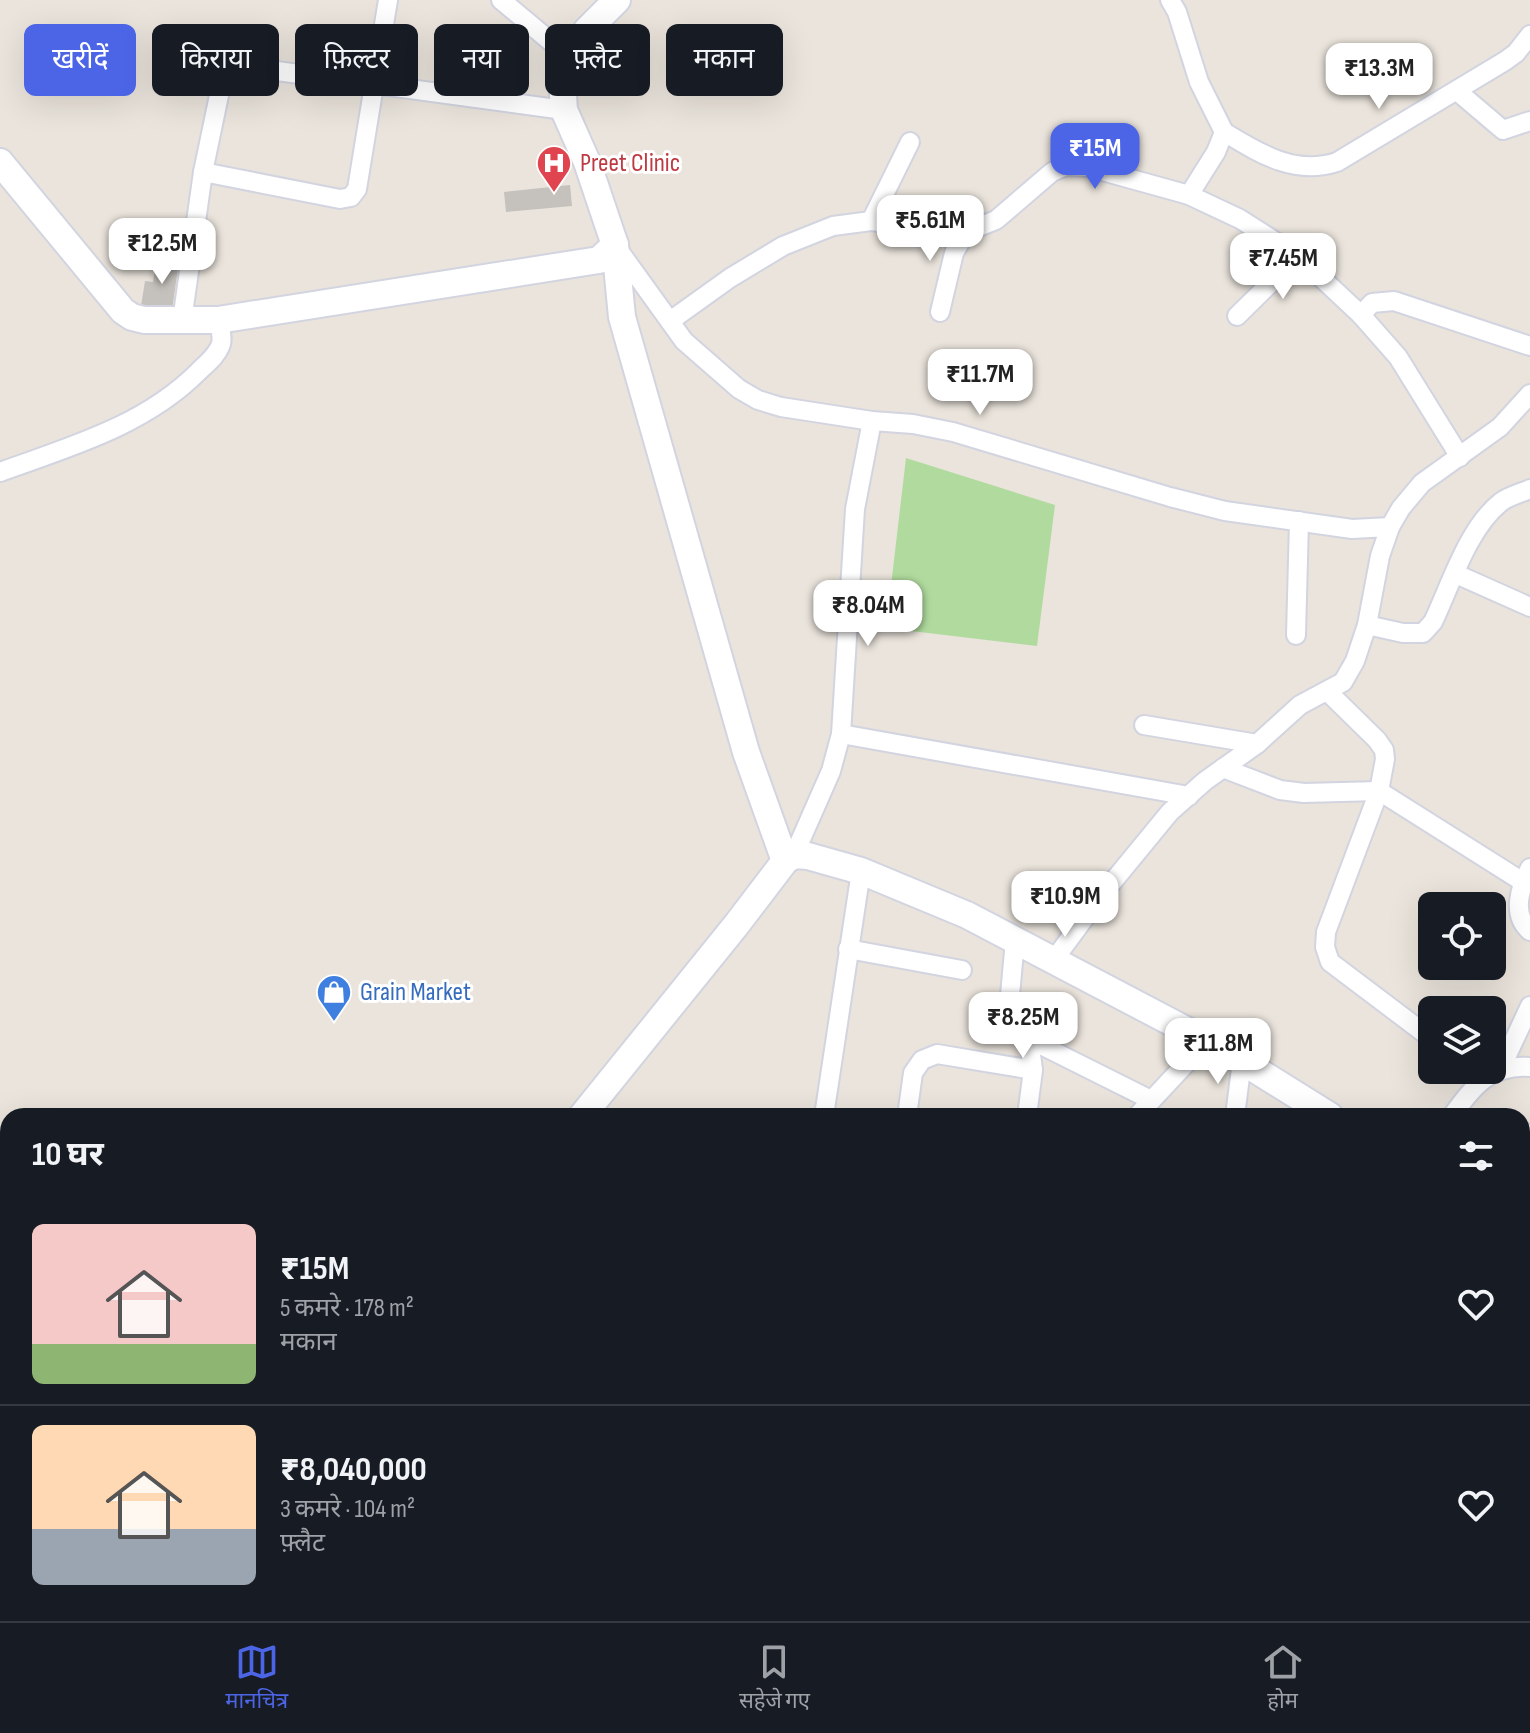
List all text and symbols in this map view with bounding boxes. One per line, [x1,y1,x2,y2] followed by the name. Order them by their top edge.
[24,24,136,96] chip: खरीदें
[152,24,279,96] chip: किराया
[295,24,418,96] chip: फ़िल्टर
[434,24,529,96] chip: नया
[545,24,650,96] chip: फ़्लैट
[666,24,783,96] chip: मकान
[1314,43,1444,111] pin: ₹13.3M
[1344,53,1414,84] text: ₹13.3M
[1048,123,1142,191] pin: ₹15M
[1069,133,1121,164] text: ₹15M
[535,144,573,194] hospital icon: Preet Clinic
[580,148,680,179] place label: Preet Clinic
[865,195,995,263] pin: ₹5.61M
[895,205,965,236] text: ₹5.61M
[97,218,227,286] pin: ₹12.5M
[127,228,197,259] text: ₹12.5M
[1218,233,1348,301] pin: ₹7.45M
[1248,243,1318,274] text: ₹7.45M
[915,349,1045,417] pin: ₹11.7M
[946,359,1014,390] text: ₹11.7M
[803,580,933,648] pin: ₹8.04M
[831,590,905,621] text: ₹8.04M
[1000,871,1130,939] pin: ₹10.9M
[1029,881,1101,912] text: ₹10.9M
[1418,892,1506,1084] map controls
[1418,892,1506,980] button: locate
[315,973,353,1023] shop icon: Grain Market
[360,977,471,1008] place label: Grain Market
[958,992,1088,1060] pin: ₹8.25M
[1418,996,1506,1084] button: layers
[987,1002,1059,1033] text: ₹8.25M
[1153,1018,1283,1086] pin: ₹11.8M
[1183,1028,1253,1059] text: ₹11.8M
[32,1134,104,1175] text: 10 घर
[1454,1134,1498,1178] icon: filters
[280,1248,349,1289] text: ₹15M
[96,1256,192,1352] icon: home
[1454,1282,1498,1326] icon: heart
[280,1293,414,1324] text: 5 कमरे · 178 m²
[280,1327,337,1358] text: मकान
[280,1449,427,1490] text: ₹8,040,000
[96,1457,192,1553] icon: home
[1454,1483,1498,1527] icon: heart
[280,1494,415,1525] text: 3 कमरे · 104 m²
[280,1528,325,1559] text: फ़्लैट
[225,1640,288,1717] tab: मानचित्र
[739,1640,810,1717] tab: सहेजे गए
[1261,1640,1305,1717] tab: होम

